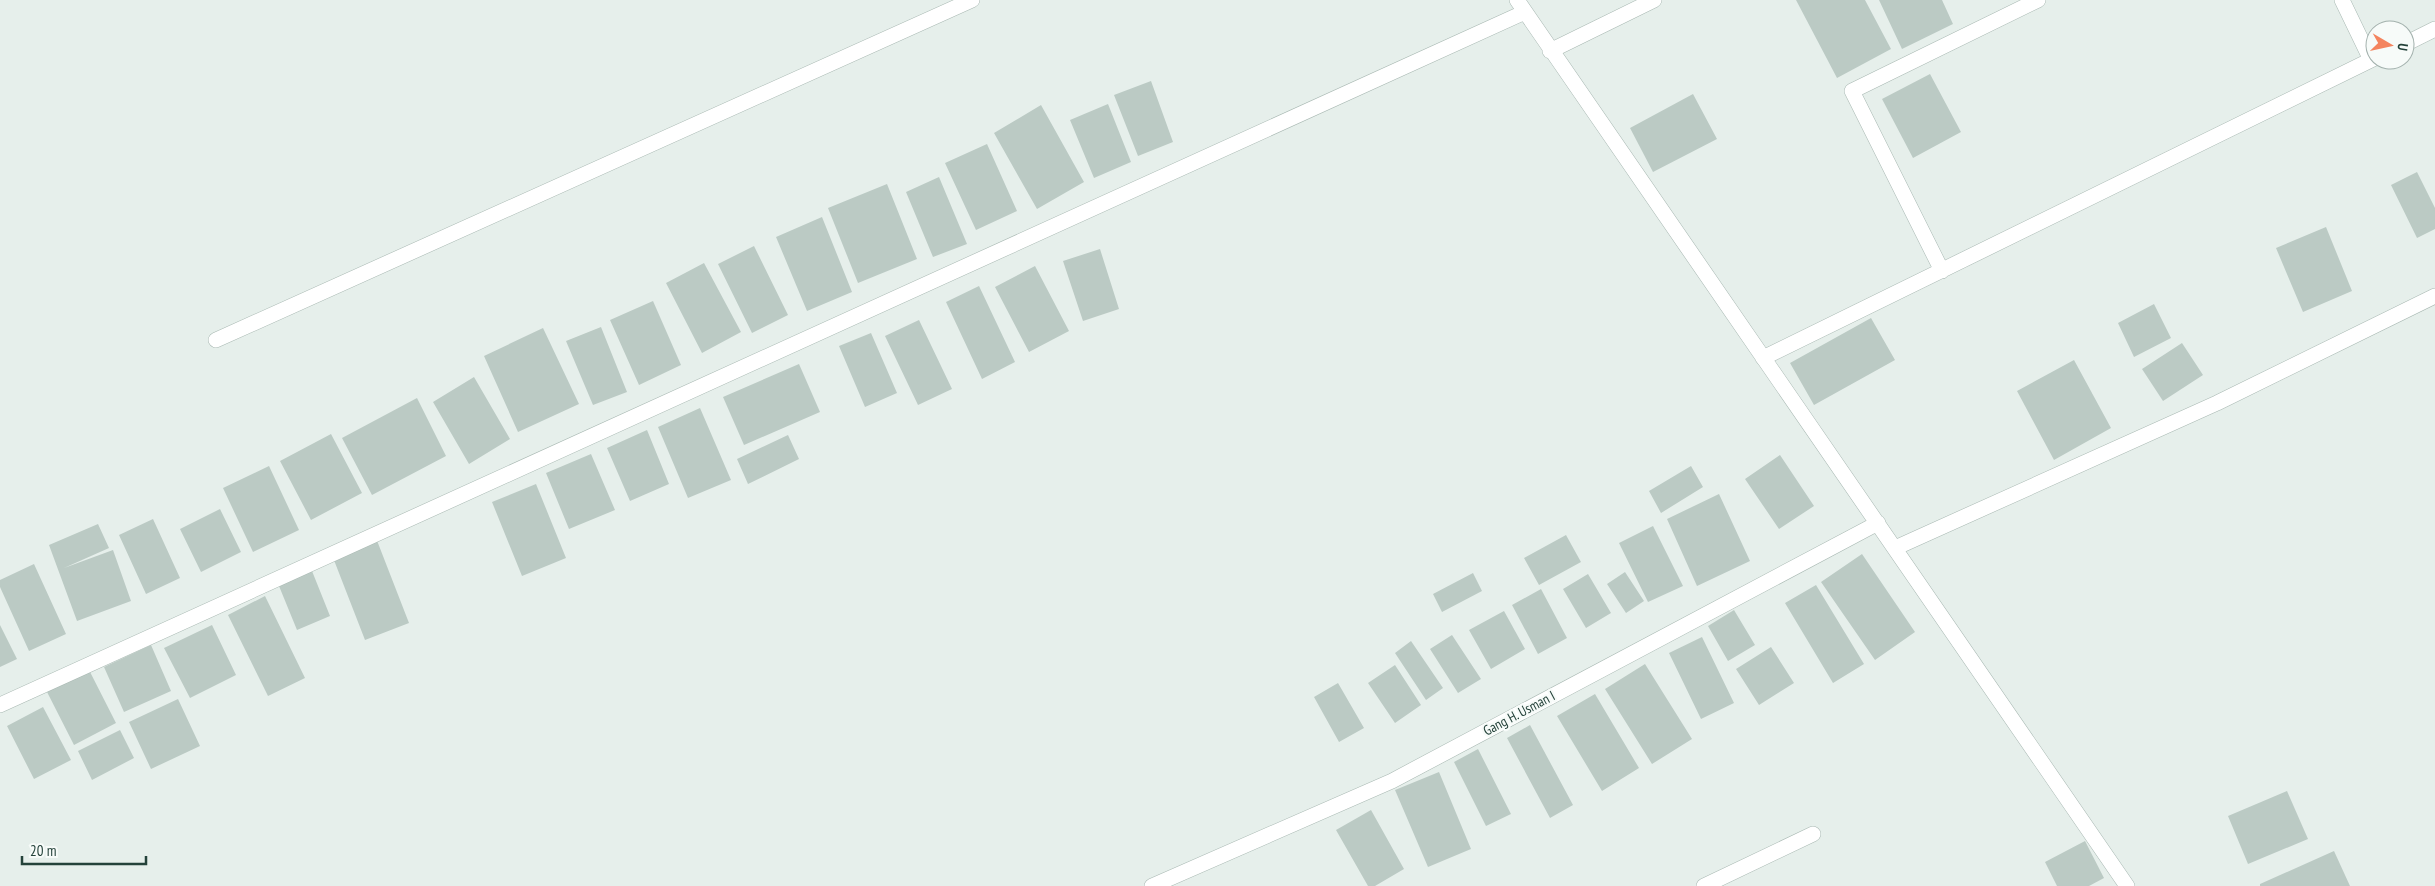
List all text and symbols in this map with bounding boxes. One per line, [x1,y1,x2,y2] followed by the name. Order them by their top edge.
[2365,20,2415,70] north arrow
[2393,42,2412,52] text: U
[1480,687,1558,739] street label: Gang H. Usman I
[22,834,146,866] scale bar
[30,841,56,860] text: 20 m

